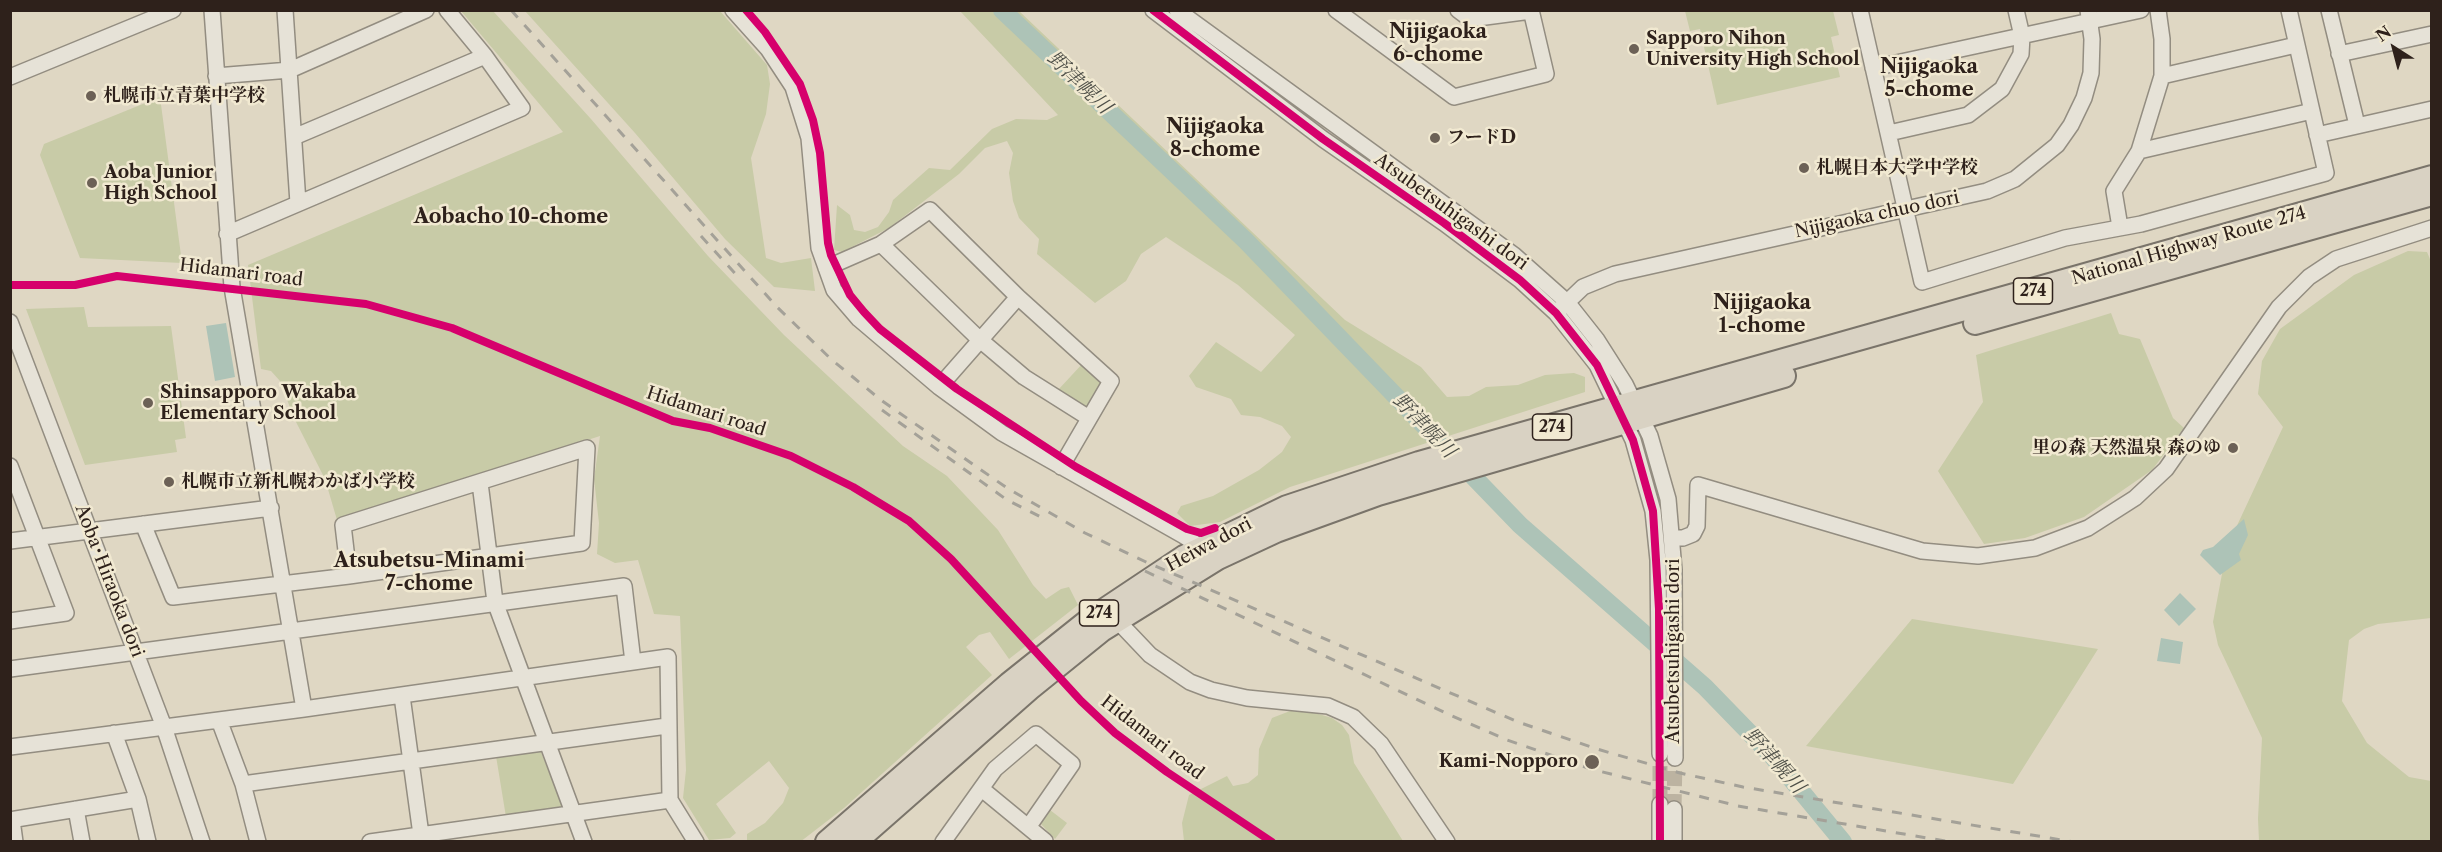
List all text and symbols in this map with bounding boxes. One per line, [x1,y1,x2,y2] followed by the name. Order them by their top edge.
[2364,18,2424,78] north arrow
[1389,20,1487,67] district label: Nijigaoka 6-chome
[2372,21,2395,46] text: N
[1646,28,1860,70] place label: Sapporo Nihon University High School
[1627,42,1641,56] marker: Sapporo Nihon University High School
[1042,47,1116,119] water label: 野津幌川
[1880,55,1978,102] district label: Nijigaoka 5-chome
[103,85,265,107] place label: 札幌市立青葉中学校
[84,89,98,103] marker: 札幌市立青葉中学校
[1166,115,1264,162] district label: Nijigaoka 8-chome
[1447,127,1516,149] place label: フードD
[1428,131,1442,145] marker: フードD
[1370,149,1532,275] street label: Atsubetsuhigashi dori
[1816,157,1978,179] place label: 札幌日本大学中学校
[1797,161,1811,175] marker: 札幌日本大学中学校
[104,162,217,204] place label: Aoba Junior High School
[85,176,99,190] marker: Aoba Junior High School
[1793,187,1961,243] street label: Nijigaoka chuo dori
[2069,202,2309,290] street label: National Highway Route 274
[414,205,608,229] district label: Aobacho 10-chome
[178,255,304,291] street label: Hidamari road
[2014,278,2052,304] road number: 274
[1713,291,1811,338] district label: Nijigaoka 1-chome
[160,382,356,424] place label: Shinsapporo Wakaba Elementary School
[644,383,768,441] street label: Hidamari road
[1388,389,1460,463] water label: 野津幌川
[141,396,155,410] marker: Shinsapporo Wakaba Elementary School
[1532,414,1572,440] road number: 274
[2032,437,2221,459] place label: 里の森 天然温泉 森のゆ
[2226,441,2240,455] marker: 里の森 天然温泉 森のゆ
[181,471,415,493] place label: 札幌市立新札幌わかば小学校
[162,475,176,489] marker: 札幌市立新札幌わかば小学校
[70,502,148,660] street label: Aoba･Hiraoka dori
[1162,513,1256,577] street label: Heiwa dori
[334,549,524,596] district label: Atsubetsu-Minami 7-chome
[1663,559,1685,743] street label: Atsubetsuhigashi dori
[1080,600,1118,626] road number: 274
[1096,691,1208,785] street label: Hidamari road
[1738,723,1810,799] water label: 野津幌川
[1439,751,1578,773] place label: Kami-Nopporo
[1583,753,1601,771] marker: Kami-Nopporo

